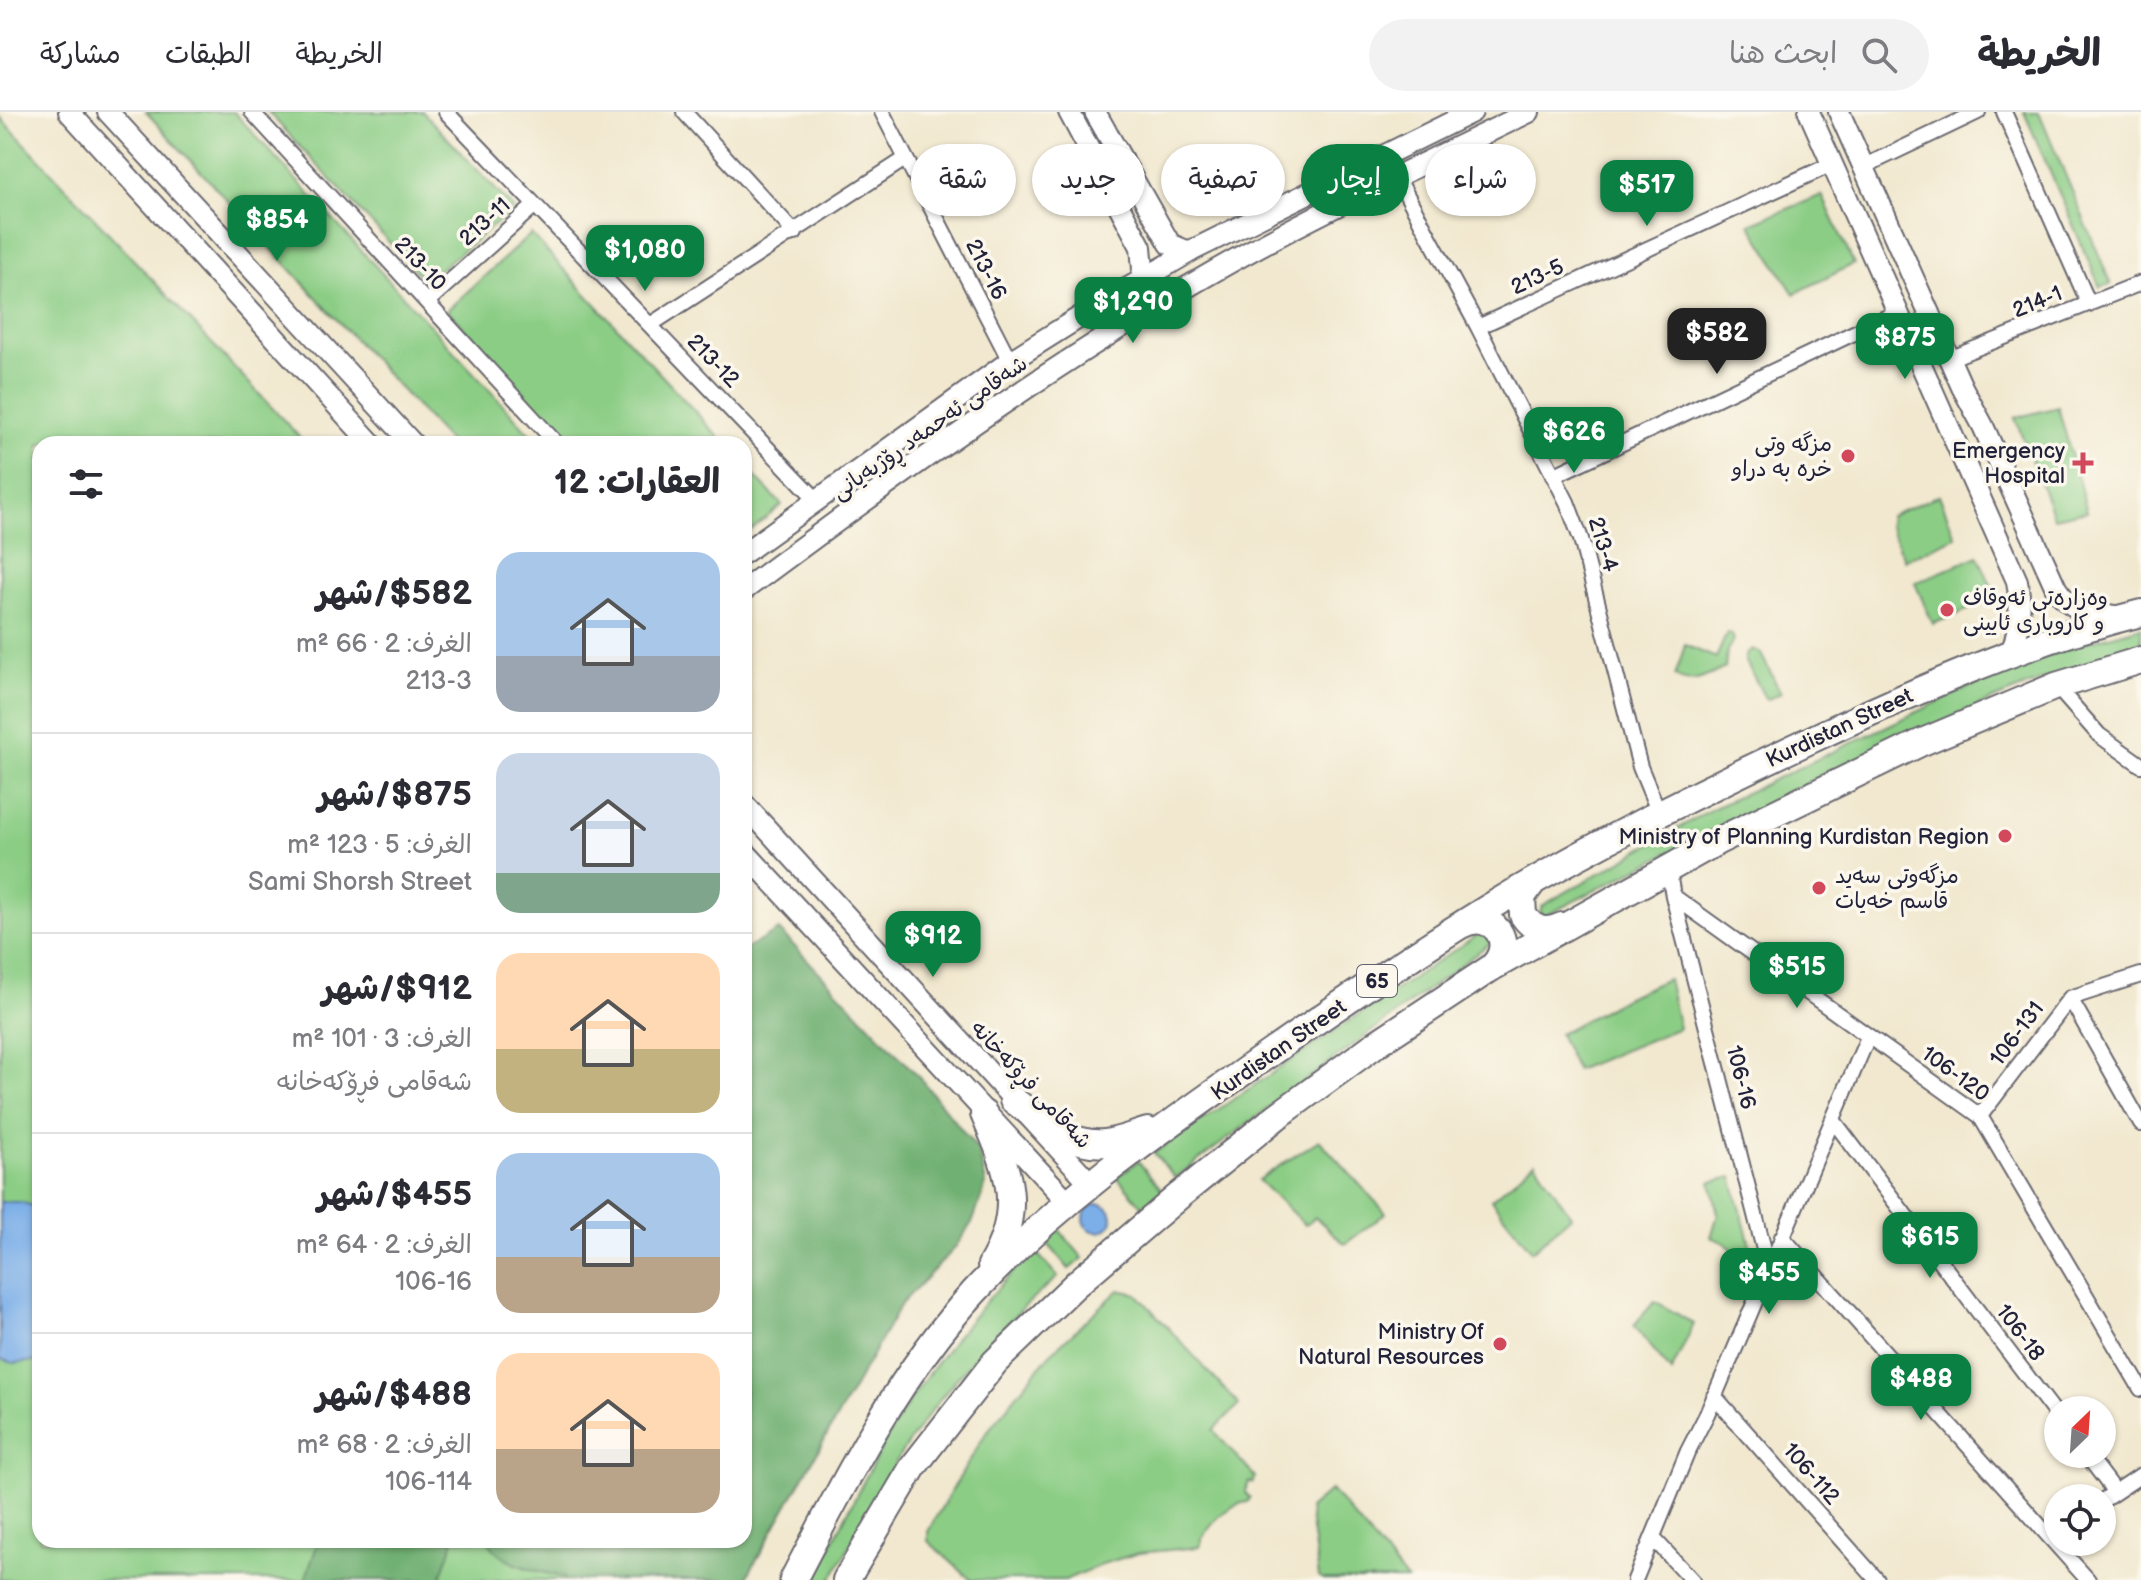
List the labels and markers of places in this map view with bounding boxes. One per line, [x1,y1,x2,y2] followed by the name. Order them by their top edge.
[1600,160,1694,228] pin: $517
[230,195,324,263] pin: $854
[580,225,710,293] pin: $1,080
[1068,277,1198,345] pin: $1,290
[1670,308,1764,376] pin: $582
[1858,313,1952,381] pin: $875
[1527,407,1621,475] pin: $626
[1731,431,1832,483] place label: مزگه وتى خره به دراو
[1952,438,2065,490] place label: Emergency Hospital
[1839,447,1857,465] marker: مزگه وتى خره به دراو
[2072,452,2094,474] marker: Emergency Hospital
[1963,585,2108,637] place label: وەزارەتی ئەوقاف و کاروباری ئایینی
[1938,601,1956,619] marker: وەزارەتی ئەوقاف و کاروباری ئایینی
[1618,824,1989,851] place label: Ministry of Planning Kurdistan Region
[1996,827,2014,845] marker: Ministry of Planning Kurdistan Region
[1835,863,1959,917] place label: مزگەوتی سەید قاسم خەیات
[1810,879,1828,897] marker: مزگەوتی سەید قاسم خەیات
[886,911,980,979] pin: $912
[1750,942,1844,1010] pin: $515
[1883,1212,1977,1280] pin: $615
[1722,1248,1816,1316] pin: $455
[1298,1319,1484,1371] place label: Ministry Of Natural Resources
[1491,1335,1509,1353] marker: Ministry Of Natural Resources
[1874,1354,1968,1422] pin: $488

